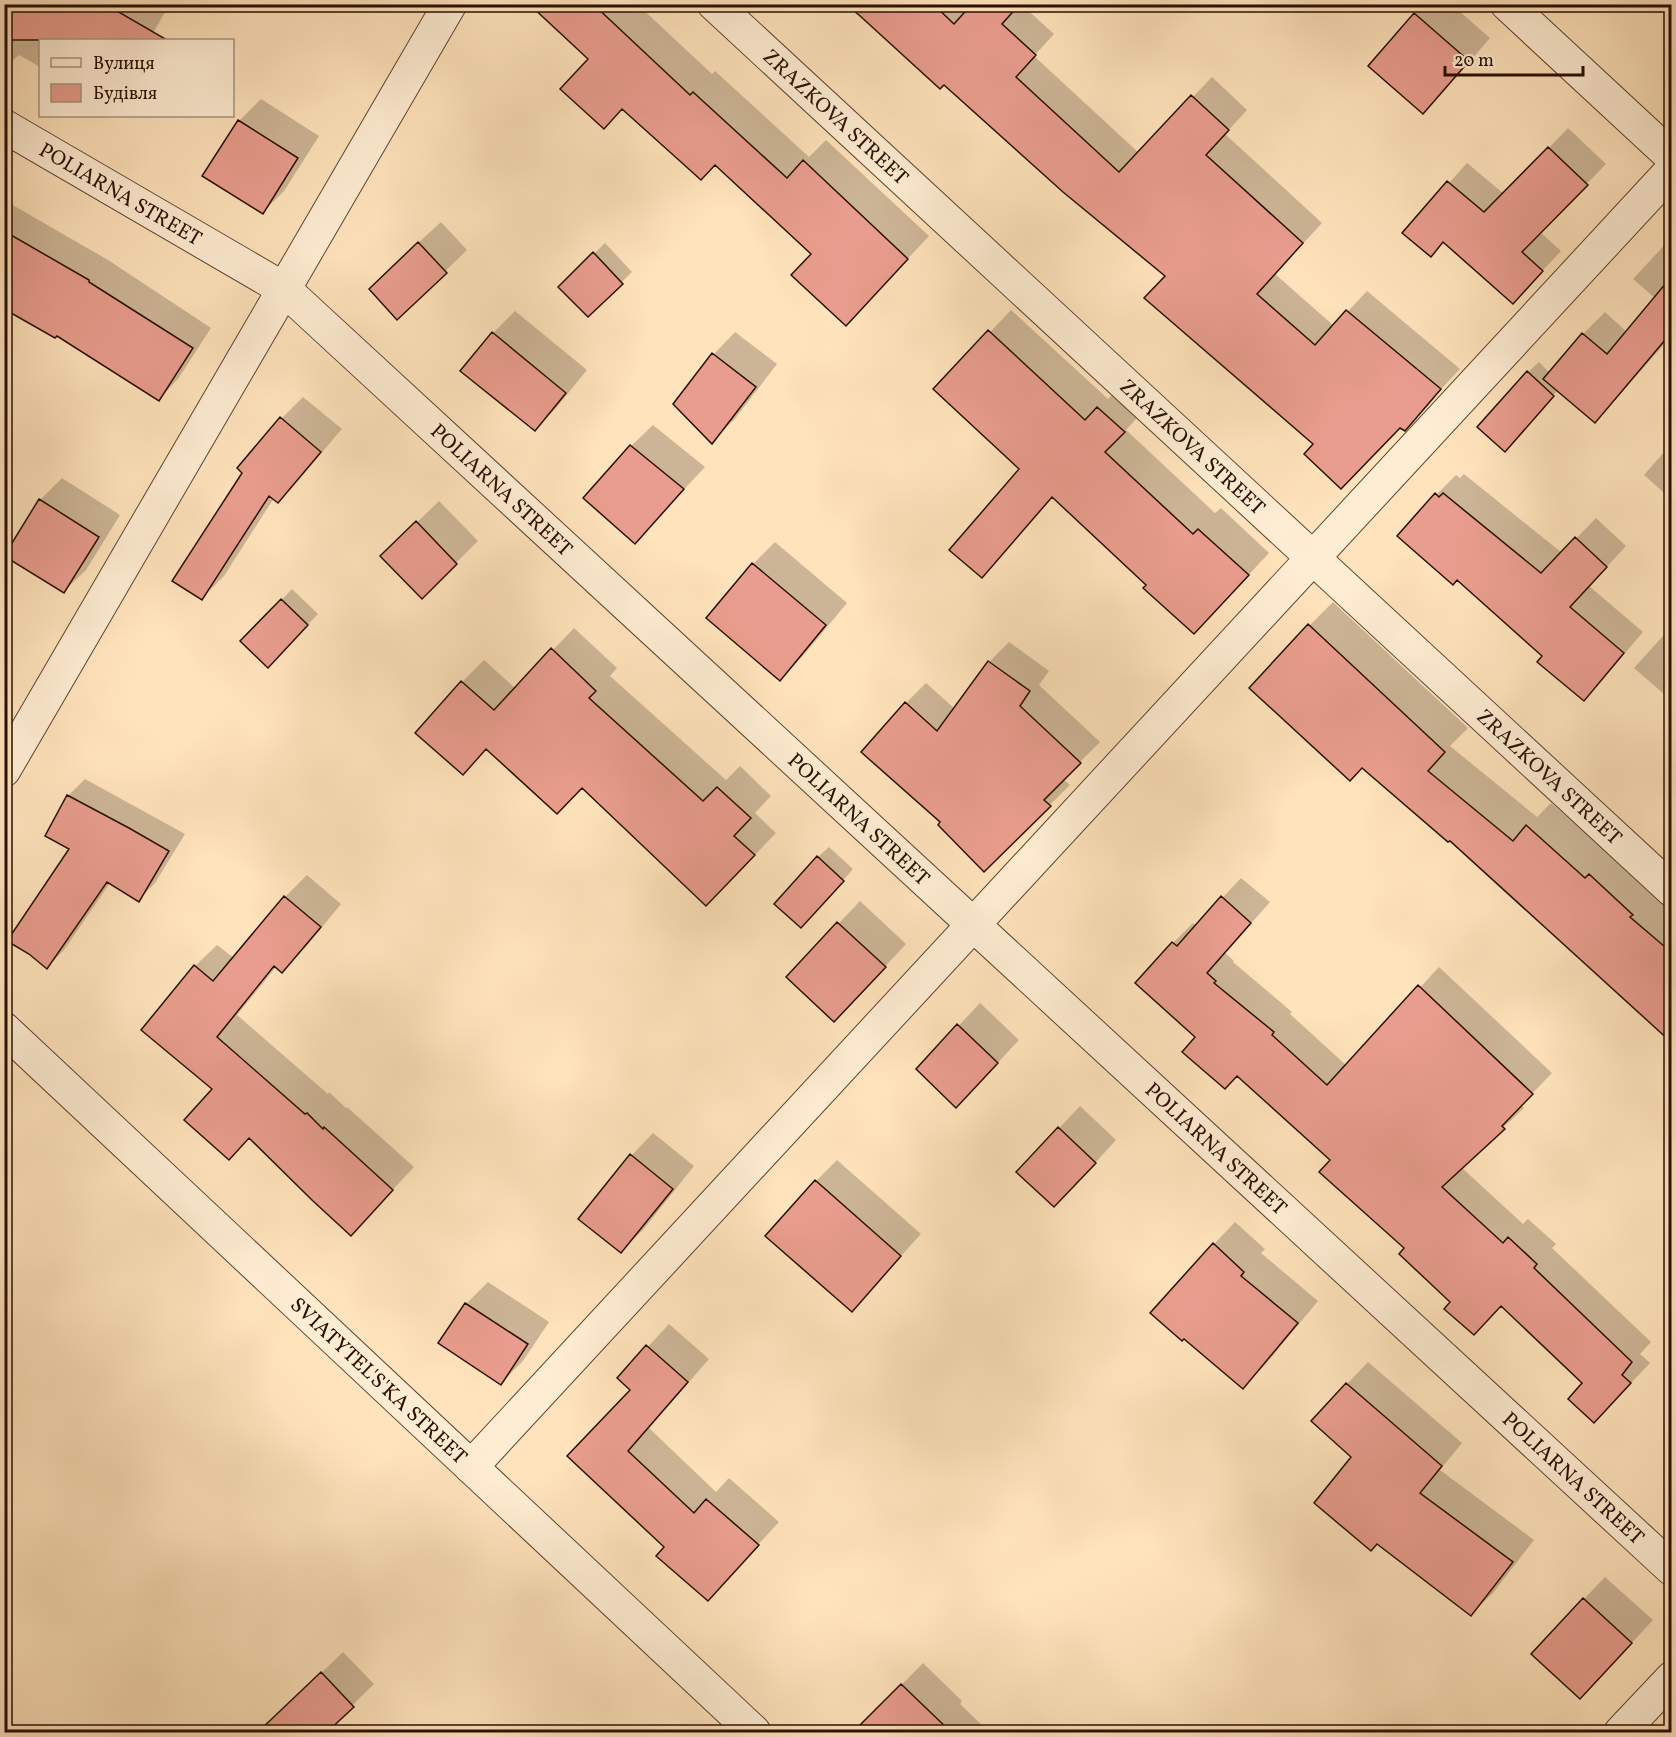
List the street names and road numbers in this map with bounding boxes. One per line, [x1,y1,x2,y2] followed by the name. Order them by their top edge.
[756,43,914,193] street label: ZRAZKOVA STREET
[33,136,207,254] street label: POLIARNA STREET
[1112,373,1271,523] street label: ZRAZKOVA STREET
[423,418,578,564] street label: POLIARNA STREET
[1469,703,1628,853] street label: ZRAZKOVA STREET
[780,747,935,893] street label: POLIARNA STREET
[1138,1077,1293,1223] street label: POLIARNA STREET
[283,1291,473,1472] street label: SVIATYTEL'S'KA STREET
[1495,1406,1650,1552] street label: POLIARNA STREET

